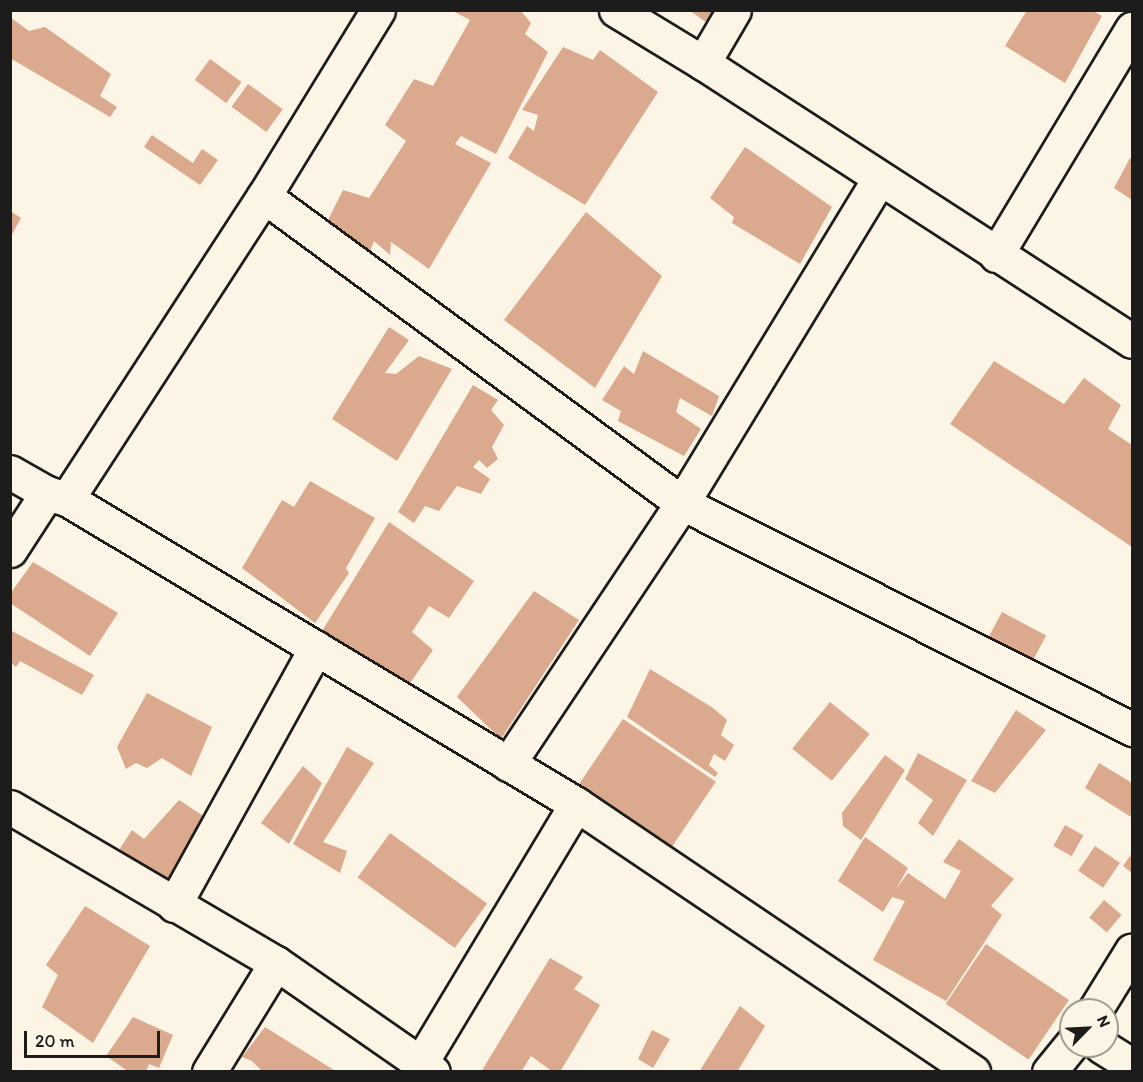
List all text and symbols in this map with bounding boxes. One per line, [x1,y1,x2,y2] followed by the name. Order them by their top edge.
[1059,998,1119,1058] north arrow
[1093,1012,1115,1030] text: N
[27,1019,164,1057] scale bar
[35,1030,75,1052] text: 20 m

